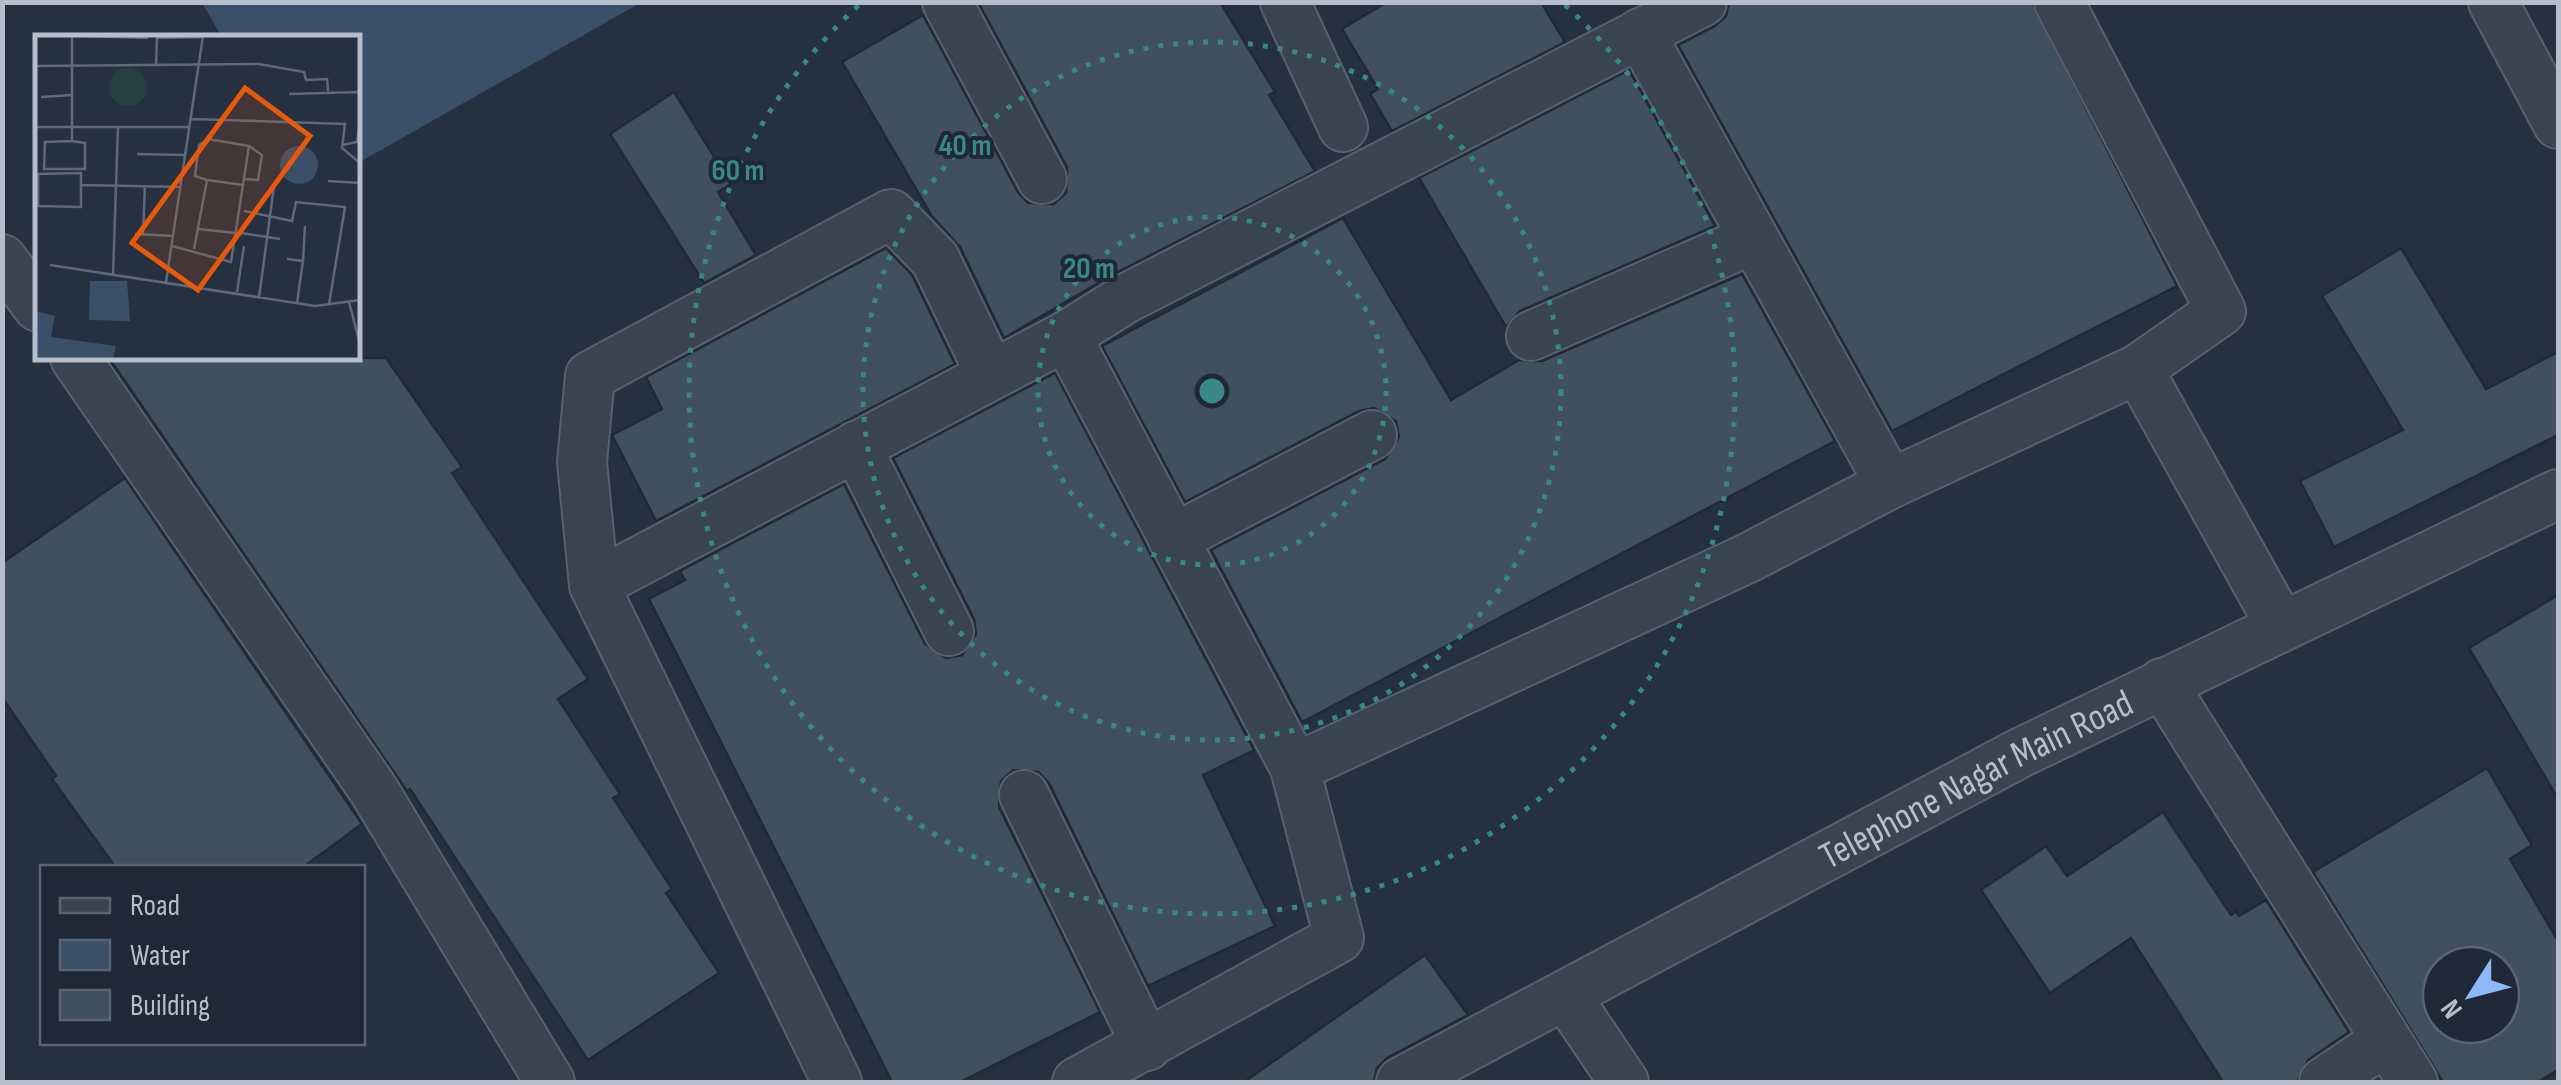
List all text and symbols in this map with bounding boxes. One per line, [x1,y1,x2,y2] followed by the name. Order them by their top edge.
[35,35,360,360] inset map
[939,128,991,164] text: 40 m
[712,153,764,189] text: 60 m
[1063,251,1115,287] text: 20 m
[1194,373,1230,409] centre of rings
[1812,681,2140,879] street label: Telephone Nagar Main Road
[40,865,365,1045] legend
[130,888,180,924] text: Road
[130,938,190,974] text: Water
[2421,945,2521,1045] north arrow
[130,988,210,1024] text: Building
[2434,993,2470,1025] text: N

